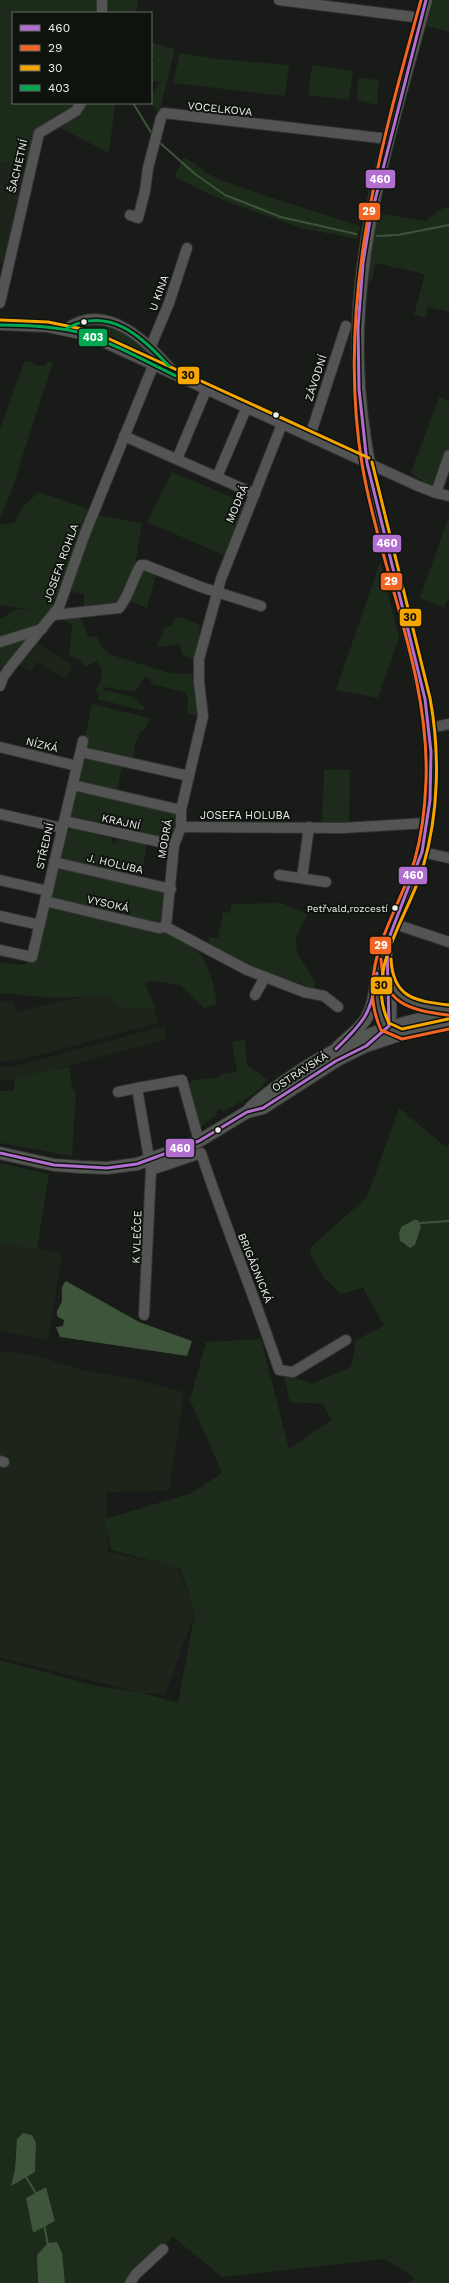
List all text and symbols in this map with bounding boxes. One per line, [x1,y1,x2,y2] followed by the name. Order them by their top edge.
[12,12,152,104] legend
[48,21,70,35] text: 460
[48,41,62,55] text: 29
[48,61,62,75] text: 30
[48,81,70,95] text: 403
[187,99,253,119] street label: VOCELKOVA
[5,138,30,194] street label: ŠACHETNÍ
[365,169,396,189] line badge: 460
[370,173,390,186] text: 460
[358,202,381,221] line badge: 29
[362,205,376,218] text: 29
[147,273,171,313] street label: U KINA
[79,317,89,327] unlabelled marker
[78,328,108,347] line badge: 403
[83,331,104,344] text: 403
[301,353,330,403] street label: ZÁVODNÍ
[177,366,200,385] line badge: 30
[181,369,195,382] text: 30
[271,410,281,420] unlabelled marker
[222,483,251,525] street label: MODRÁ
[41,522,81,604] street label: JOSEFA ROHLA
[372,534,402,553] line badge: 460
[377,537,397,550] text: 460
[380,572,403,591] line badge: 29
[384,575,398,588] text: 29
[399,608,422,627] line badge: 30
[403,611,417,624] text: 30
[25,734,60,755] street label: NÍZKÁ
[200,809,290,822] street label: JOSEFA HOLUBA
[100,811,142,832] street label: KRAJNÍ
[154,818,175,860] street label: MODRÁ
[32,821,57,870] street label: STŘEDNÍ
[86,851,144,877] street label: J. HOLUBA
[398,866,428,885] line badge: 460
[403,869,423,882] text: 460
[86,892,131,915] street label: VYSOKÁ
[307,903,388,914] place label: Petřvald,rozcestí
[390,903,400,913] marker: Petřvald,rozcestí
[369,936,392,955] line badge: 29
[374,939,388,952] text: 29
[370,976,393,995] line badge: 30
[374,979,388,992] text: 30
[269,1048,330,1095] street label: OSTRAVSKÁ
[213,1125,223,1135] unlabelled marker
[165,1138,195,1158] line badge: 460
[170,1142,190,1155] text: 460
[129,1210,144,1264] street label: K VLEČCE
[235,1231,276,1305] street label: BRIGÁDNICKÁ

